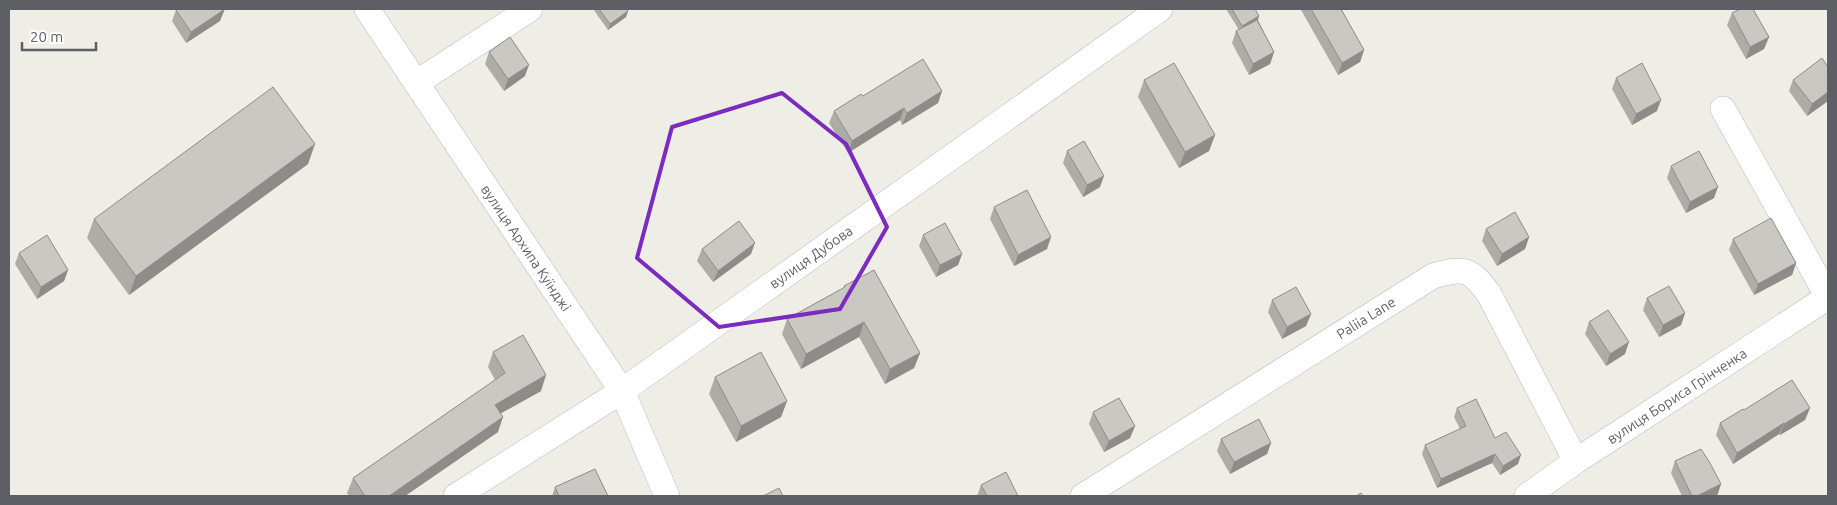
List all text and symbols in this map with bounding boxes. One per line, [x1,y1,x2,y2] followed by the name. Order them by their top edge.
[22,20,96,52] scale bar
[30,28,63,45] text: 20 m
[478,182,574,314] street label: вулиця Архипа Куїнджі
[766,222,856,292] street label: вулиця Дубова
[1334,294,1398,342] street label: Paliia Lane
[1604,345,1750,447] street label: вулиця Бориса Грінченка

